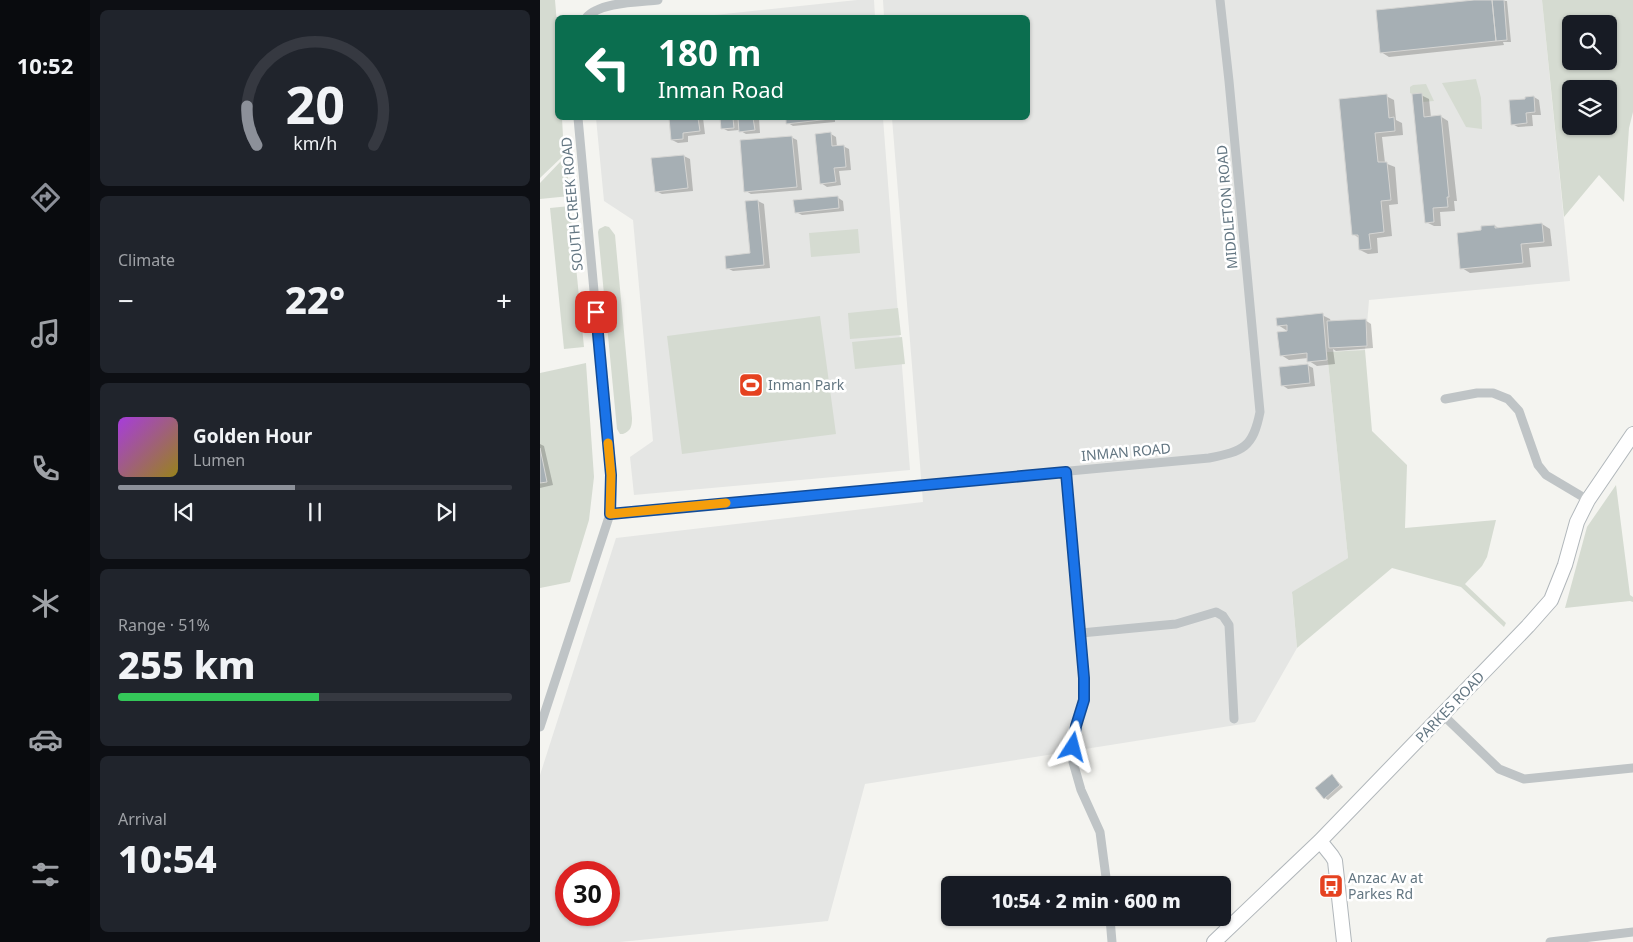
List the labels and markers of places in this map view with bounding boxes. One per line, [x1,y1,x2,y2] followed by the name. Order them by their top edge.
[575,291,617,333] pin
[738,372,764,398] sports icon: Inman Park
[768,375,845,394] place label: Inman Park
[1348,868,1423,903] place label: Anzac Av at Parkes Rd
[1318,873,1344,899] bus stop icon: Anzac Av at Parkes Rd

